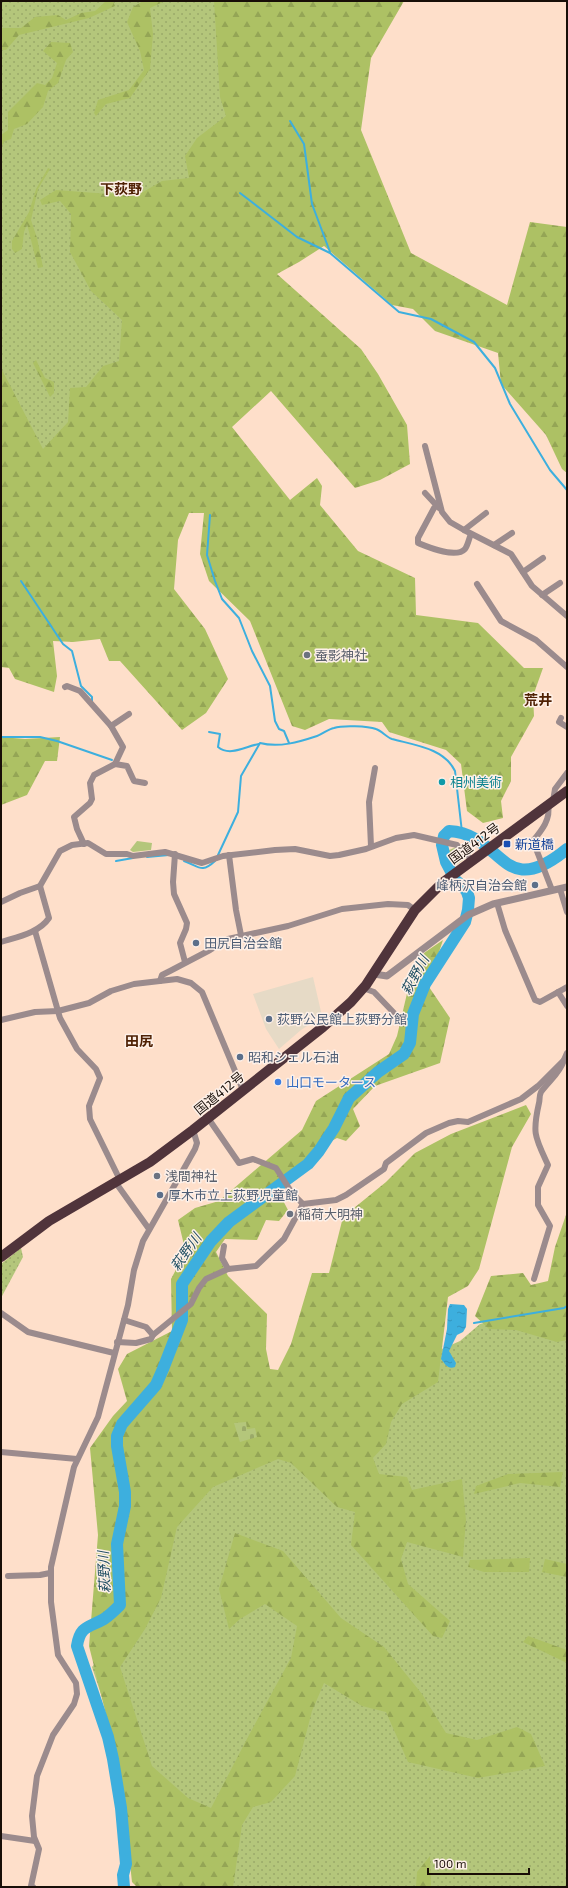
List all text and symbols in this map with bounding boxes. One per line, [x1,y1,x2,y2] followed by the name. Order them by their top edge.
[100,180,142,197] district label: 下荻野
[315,647,367,663] place label: 蚕影神社
[302,650,312,660] marker: 蚕影神社
[524,691,552,708] district label: 荒井
[450,774,502,790] place label: 相州美術
[437,777,447,787] marker: 相州美術
[445,819,503,867] street label: 国道412号
[515,836,554,852] place label: 新道橋
[502,839,512,849] marker: 新道橋
[436,877,527,893] place label: 峰柄沢自治会館
[530,880,540,890] marker: 峰柄沢自治会館
[204,935,282,951] place label: 田尻自治会館
[191,938,201,948] marker: 田尻自治会館
[397,950,433,997] water label: 萩野川
[277,1011,407,1027] place label: 荻野公民館上荻野分館
[264,1014,274,1024] marker: 荻野公民館上荻野分館
[125,1032,153,1049] district label: 田尻
[248,1049,339,1065] place label: 昭和シェル石油
[235,1052,245,1062] marker: 昭和シェル石油
[191,1068,247,1118] street label: 国道412号
[286,1074,376,1090] place label: 山口モータース
[273,1077,283,1087] marker: 山口モータース
[165,1168,217,1184] place label: 浅間神社
[152,1171,162,1181] marker: 浅間神社
[168,1187,298,1203] place label: 厚木市立上荻野児童館
[155,1190,165,1200] marker: 厚木市立上荻野児童館
[298,1206,363,1222] place label: 稲荷大明神
[285,1209,295,1219] marker: 稲荷大明神
[167,1228,206,1274] water label: 萩野川
[94,1549,113,1593] water label: 萩野川
[428,1850,529,1876] scale bar
[434,1856,466,1870] text: 100 m

